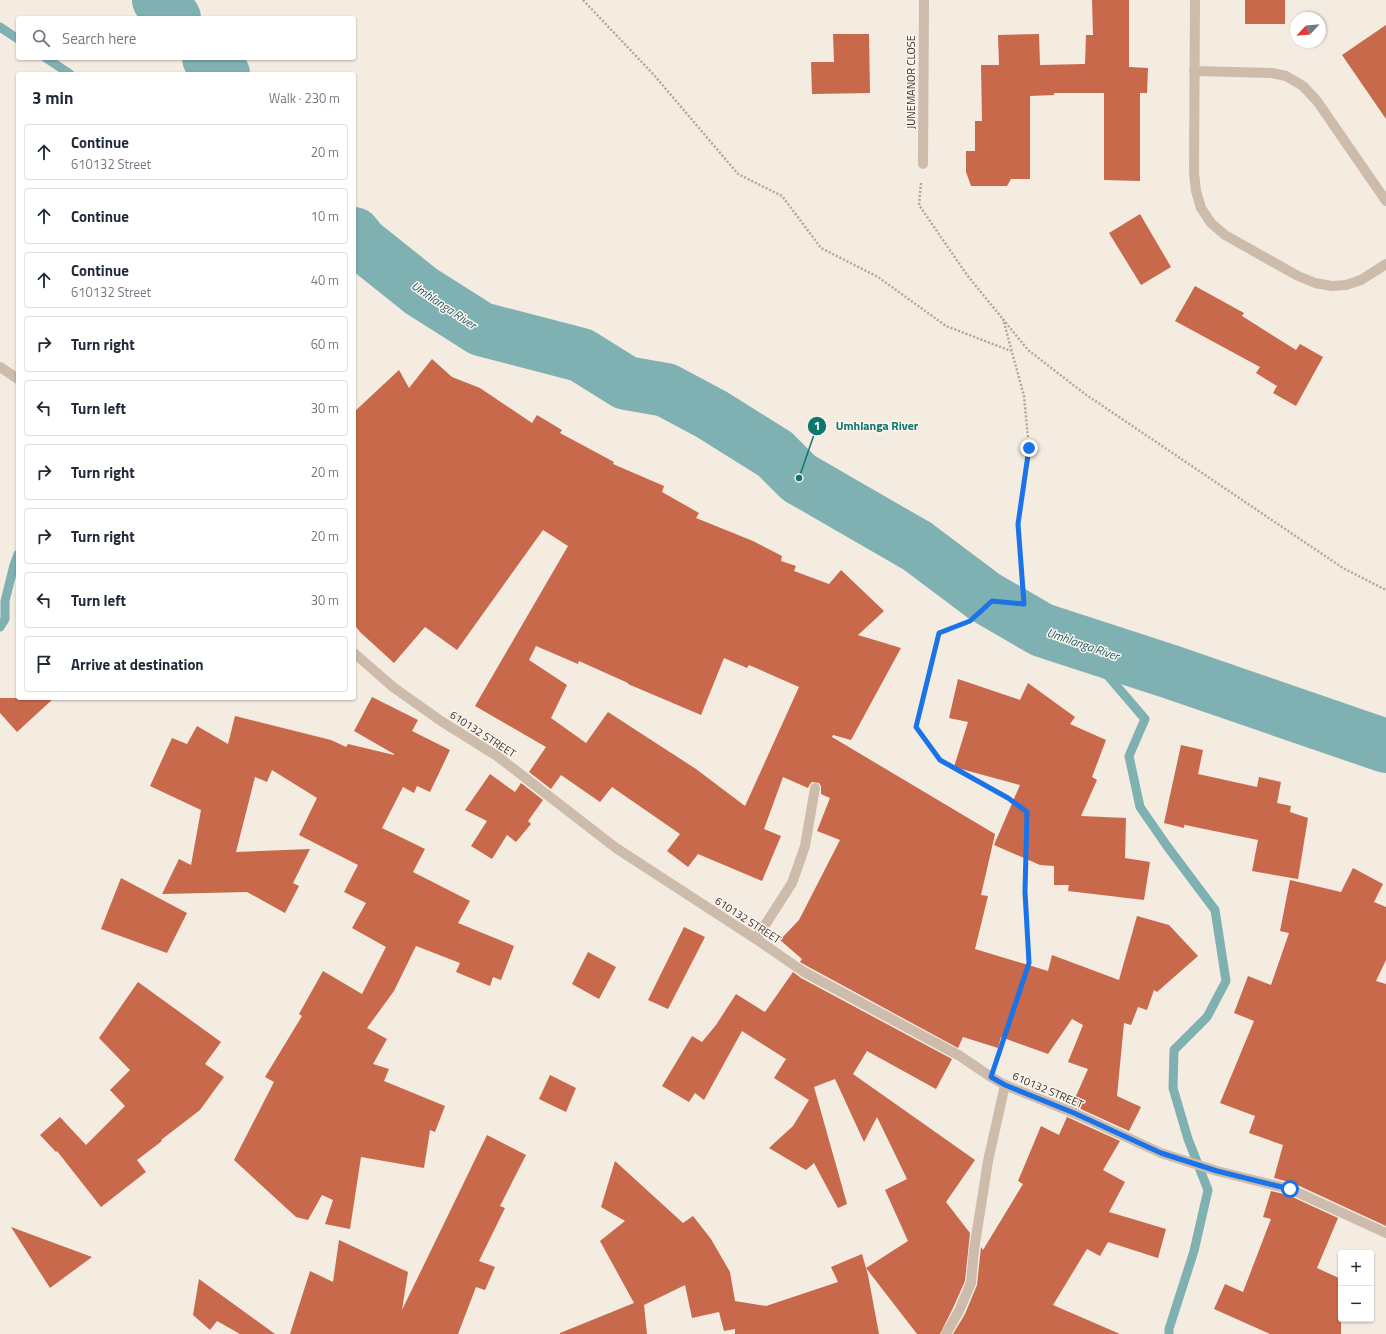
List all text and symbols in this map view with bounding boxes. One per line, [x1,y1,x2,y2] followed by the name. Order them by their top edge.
[1290,12,1326,48] north arrow
[16,16,356,60] search box
[30,27,52,49] icon: search
[62,27,136,50] text: Search here
[903,35,919,129] street label: JUNEMANOR CLOSE
[32,85,73,111] text: 3 min
[269,88,340,108] text: Walk · 230 m
[71,131,129,154] text: Continue
[33,141,55,163] icon: ahead
[311,142,339,162] text: 20 m
[71,154,151,174] text: 610132 Street
[33,205,55,227] icon: ahead
[71,205,129,228] text: Continue
[311,206,339,226] text: 10 m
[71,259,129,282] text: Continue
[33,269,55,291] icon: ahead
[311,270,339,290] text: 40 m
[408,276,482,335] water label: Umhlanga River
[71,282,151,302] text: 610132 Street
[33,333,55,355] icon: right
[71,333,135,356] text: Turn right
[311,334,339,354] text: 60 m
[33,397,55,419] icon: left
[71,397,126,420] text: Turn left
[311,398,339,418] text: 30 m
[807,414,926,438] callout: Umhlanga River
[814,416,820,435] text: 1
[836,416,919,435] text: Umhlanga River
[1020,439,1038,457] route end
[33,461,55,483] icon: right
[71,461,135,484] text: Turn right
[311,462,339,482] text: 20 m
[33,525,55,547] icon: right
[71,525,135,548] text: Turn right
[311,526,339,546] text: 20 m
[33,589,55,611] icon: left
[71,589,126,612] text: Turn left
[311,590,339,610] text: 30 m
[1044,623,1124,666] water label: Umhlanga River
[33,653,55,675] icon: arrive
[71,653,204,676] text: Arrive at destination
[447,707,519,761] street label: 610132 STREET
[712,893,784,947] street label: 610132 STREET
[1010,1068,1086,1112] street label: 610132 STREET
[1281,1180,1299,1198] route start
[1338,1250,1374,1322] map controls
[1338,1250,1374,1286] button: +
[1338,1286,1374,1322] button: −

